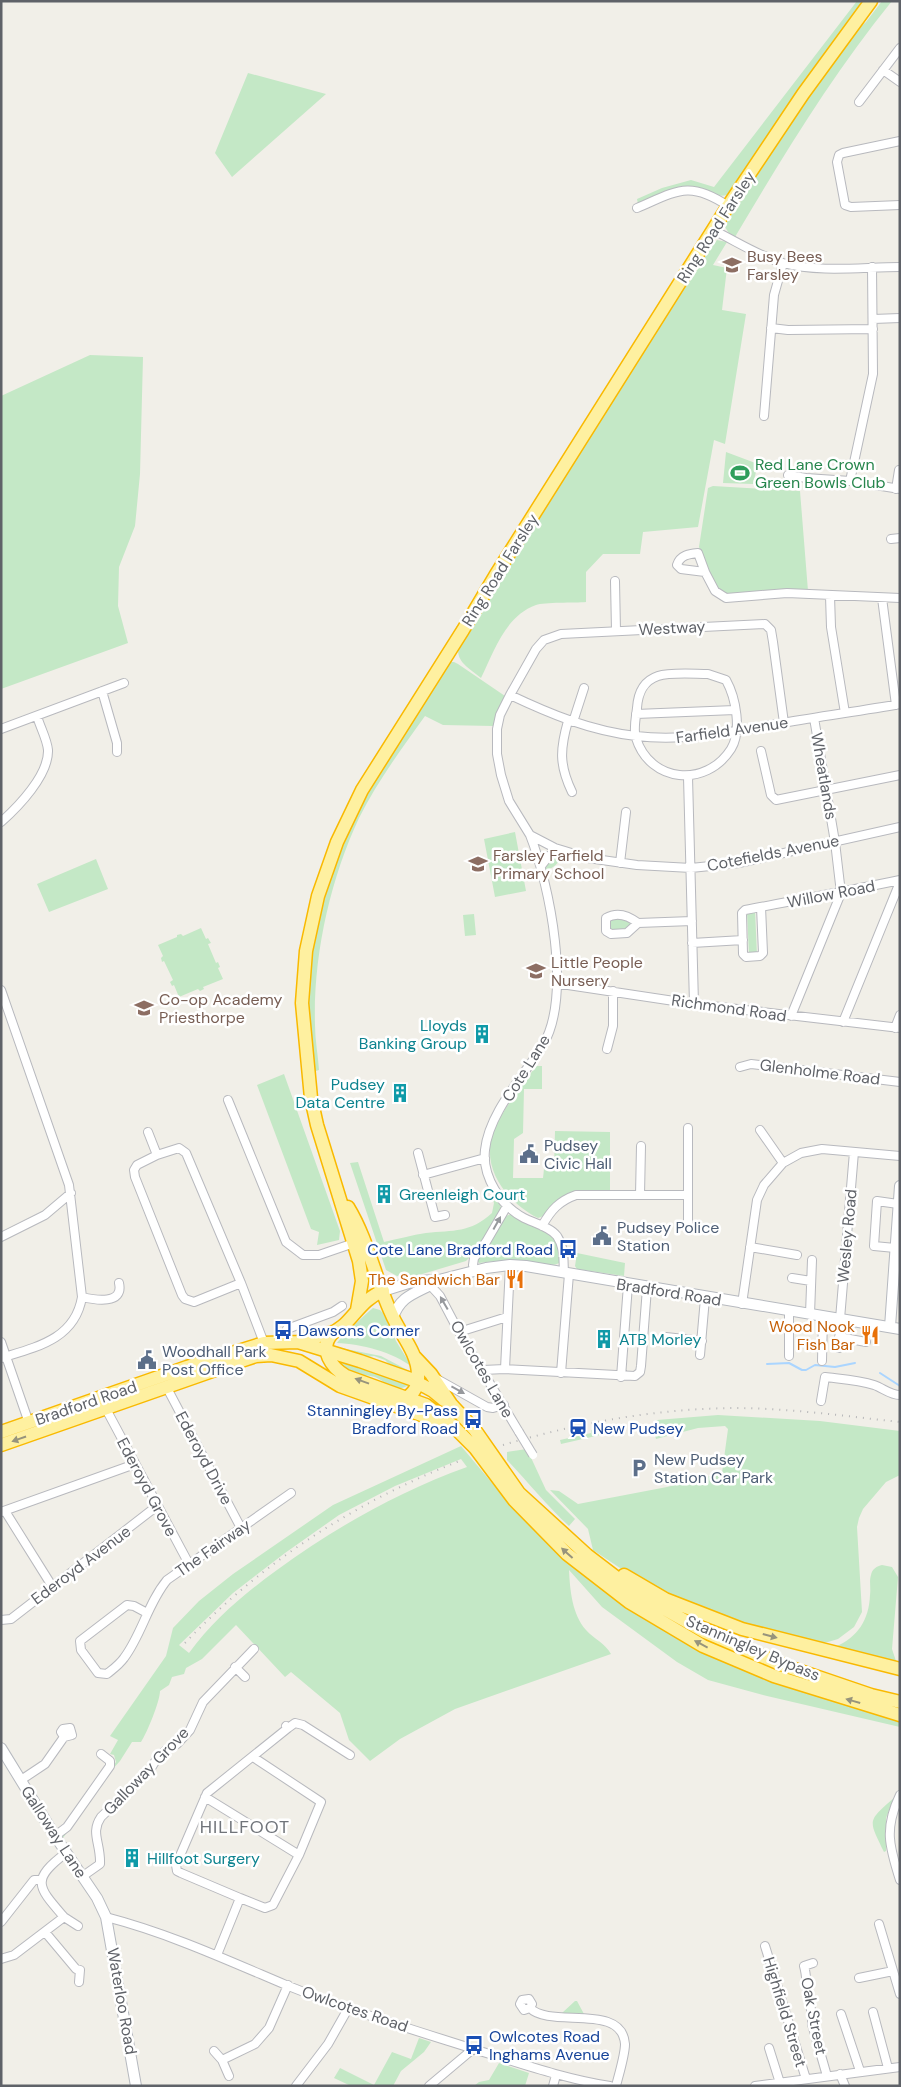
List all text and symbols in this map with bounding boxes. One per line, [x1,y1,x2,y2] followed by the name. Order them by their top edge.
[672,167,760,287] street label: Ring Road Farsley
[747,246,823,285] place label: Busy Bees Farsley
[721,254,743,276] school or university icon: Busy Bees Farsley
[755,454,885,493] place label: Red Lane Crown Green Bowls Club
[729,462,751,484] sports icon: Red Lane Crown Green Bowls Club
[457,510,543,630] street label: Ring Road Farsley
[638,616,706,640] street label: Westway
[675,712,789,748] street label: Farfield Avenue
[806,731,842,821] street label: Wheatlands
[705,830,841,876] street label: Cotefields Avenue
[493,845,604,884] place label: Farsley Farfield Primary School
[467,853,489,875] school or university icon: Farsley Farfield Primary School
[785,875,877,913] street label: Willow Road
[551,952,643,991] place label: Little People Nursery
[525,960,547,982] school or university icon: Little People Nursery
[159,989,283,1028] place label: Co-op Academy Priesthorpe
[670,990,788,1026] street label: Richmond Road
[133,997,155,1019] school or university icon: Co-op Academy Priesthorpe
[359,1015,467,1054] place label: Lloyds Banking Group
[471,1023,493,1045] building icon: Lloyds Banking Group
[497,1030,555,1106] street label: Cote Lane
[759,1054,881,1090] street label: Glenholme Road
[296,1074,385,1113] place label: Pudsey Data Centre
[389,1082,411,1104] building icon: Pudsey Data Centre
[544,1135,612,1174] place label: Pudsey Civic Hall
[518,1143,540,1165] public building icon: Pudsey Civic Hall
[373,1183,395,1205] building icon: Greenleigh Court
[399,1184,525,1205] place label: Greenleigh Court
[832,1188,862,1284] street label: Wesley Road
[493,1216,501,1231] one-way arrow
[617,1217,719,1256] place label: Pudsey Police Station
[591,1225,613,1247] public building icon: Pudsey Police Station
[557,1238,579,1260] bus stop icon: Cote Lane Bradford Road
[367,1239,553,1260] place label: Cote Lane Bradford Road
[504,1268,526,1290] restaurant icon: The Sandwich Bar
[368,1269,500,1290] place label: The Sandwich Bar
[615,1273,723,1311] street label: Bradford Road
[440,1296,448,1311] one-way arrow
[446,1316,518,1422] street label: Owlcotes Lane
[769,1316,855,1355] place label: Wood Nook Fish Bar
[272,1319,294,1341] bus stop icon: Dawsons Corner
[298,1320,420,1341] place label: Dawsons Corner
[859,1324,881,1346] restaurant icon: Wood Nook Fish Bar
[593,1328,615,1350] building icon: ATB Morley
[619,1329,701,1350] place label: ATB Morley
[162,1341,267,1380] place label: Woodhall Park Post Office
[136,1349,158,1371] public building icon: Woodhall Park Post Office
[32,1376,140,1430] street label: Bradford Road
[354,1377,369,1384] one-way arrow
[451,1386,465,1394] one-way arrow
[307,1400,458,1439] place label: Stanningley By-Pass Bradford Road
[171,1408,237,1508] street label: Ederoyd Drive
[462,1408,484,1430] bus stop icon: Stanningley By-Pass Bradford Road
[567,1417,589,1439] station icon: New Pudsey
[593,1418,684,1439] place label: New Pudsey
[112,1434,182,1540] street label: Ederoyd Grove
[11,1435,26,1443] one-way arrow
[654,1449,773,1488] place label: New Pudsey Station Car Park
[628,1457,650,1479] parking icon: New Pudsey Station Car Park
[171,1514,255,1582] street label: The Fairway
[27,1521,135,1609] street label: Ederoyd Avenue
[562,1547,574,1559] one-way arrow
[683,1610,823,1686] street label: Stanningley Bypass
[763,1632,778,1640] one-way arrow
[694,1640,708,1648] one-way arrow
[845,1697,860,1705] one-way arrow
[99,1722,193,1820] street label: Galloway Grove
[16,1782,92,1882] street label: Galloway Lane
[200,1815,290,1839] district label: HILLFOOT
[121,1847,143,1869] building icon: Hillfoot Surgery
[147,1848,260,1869] place label: Hillfoot Surgery
[102,1946,142,2056] street label: Waterloo Road
[758,1954,812,2070] street label: Highfield Street
[796,1975,832,2057] street label: Oak Street
[299,1981,411,2037] street label: Owlcotes Road
[489,2026,610,2065] place label: Owlcotes Road Inghams Avenue
[463,2034,485,2056] bus stop icon: Owlcotes Road Inghams Avenue

